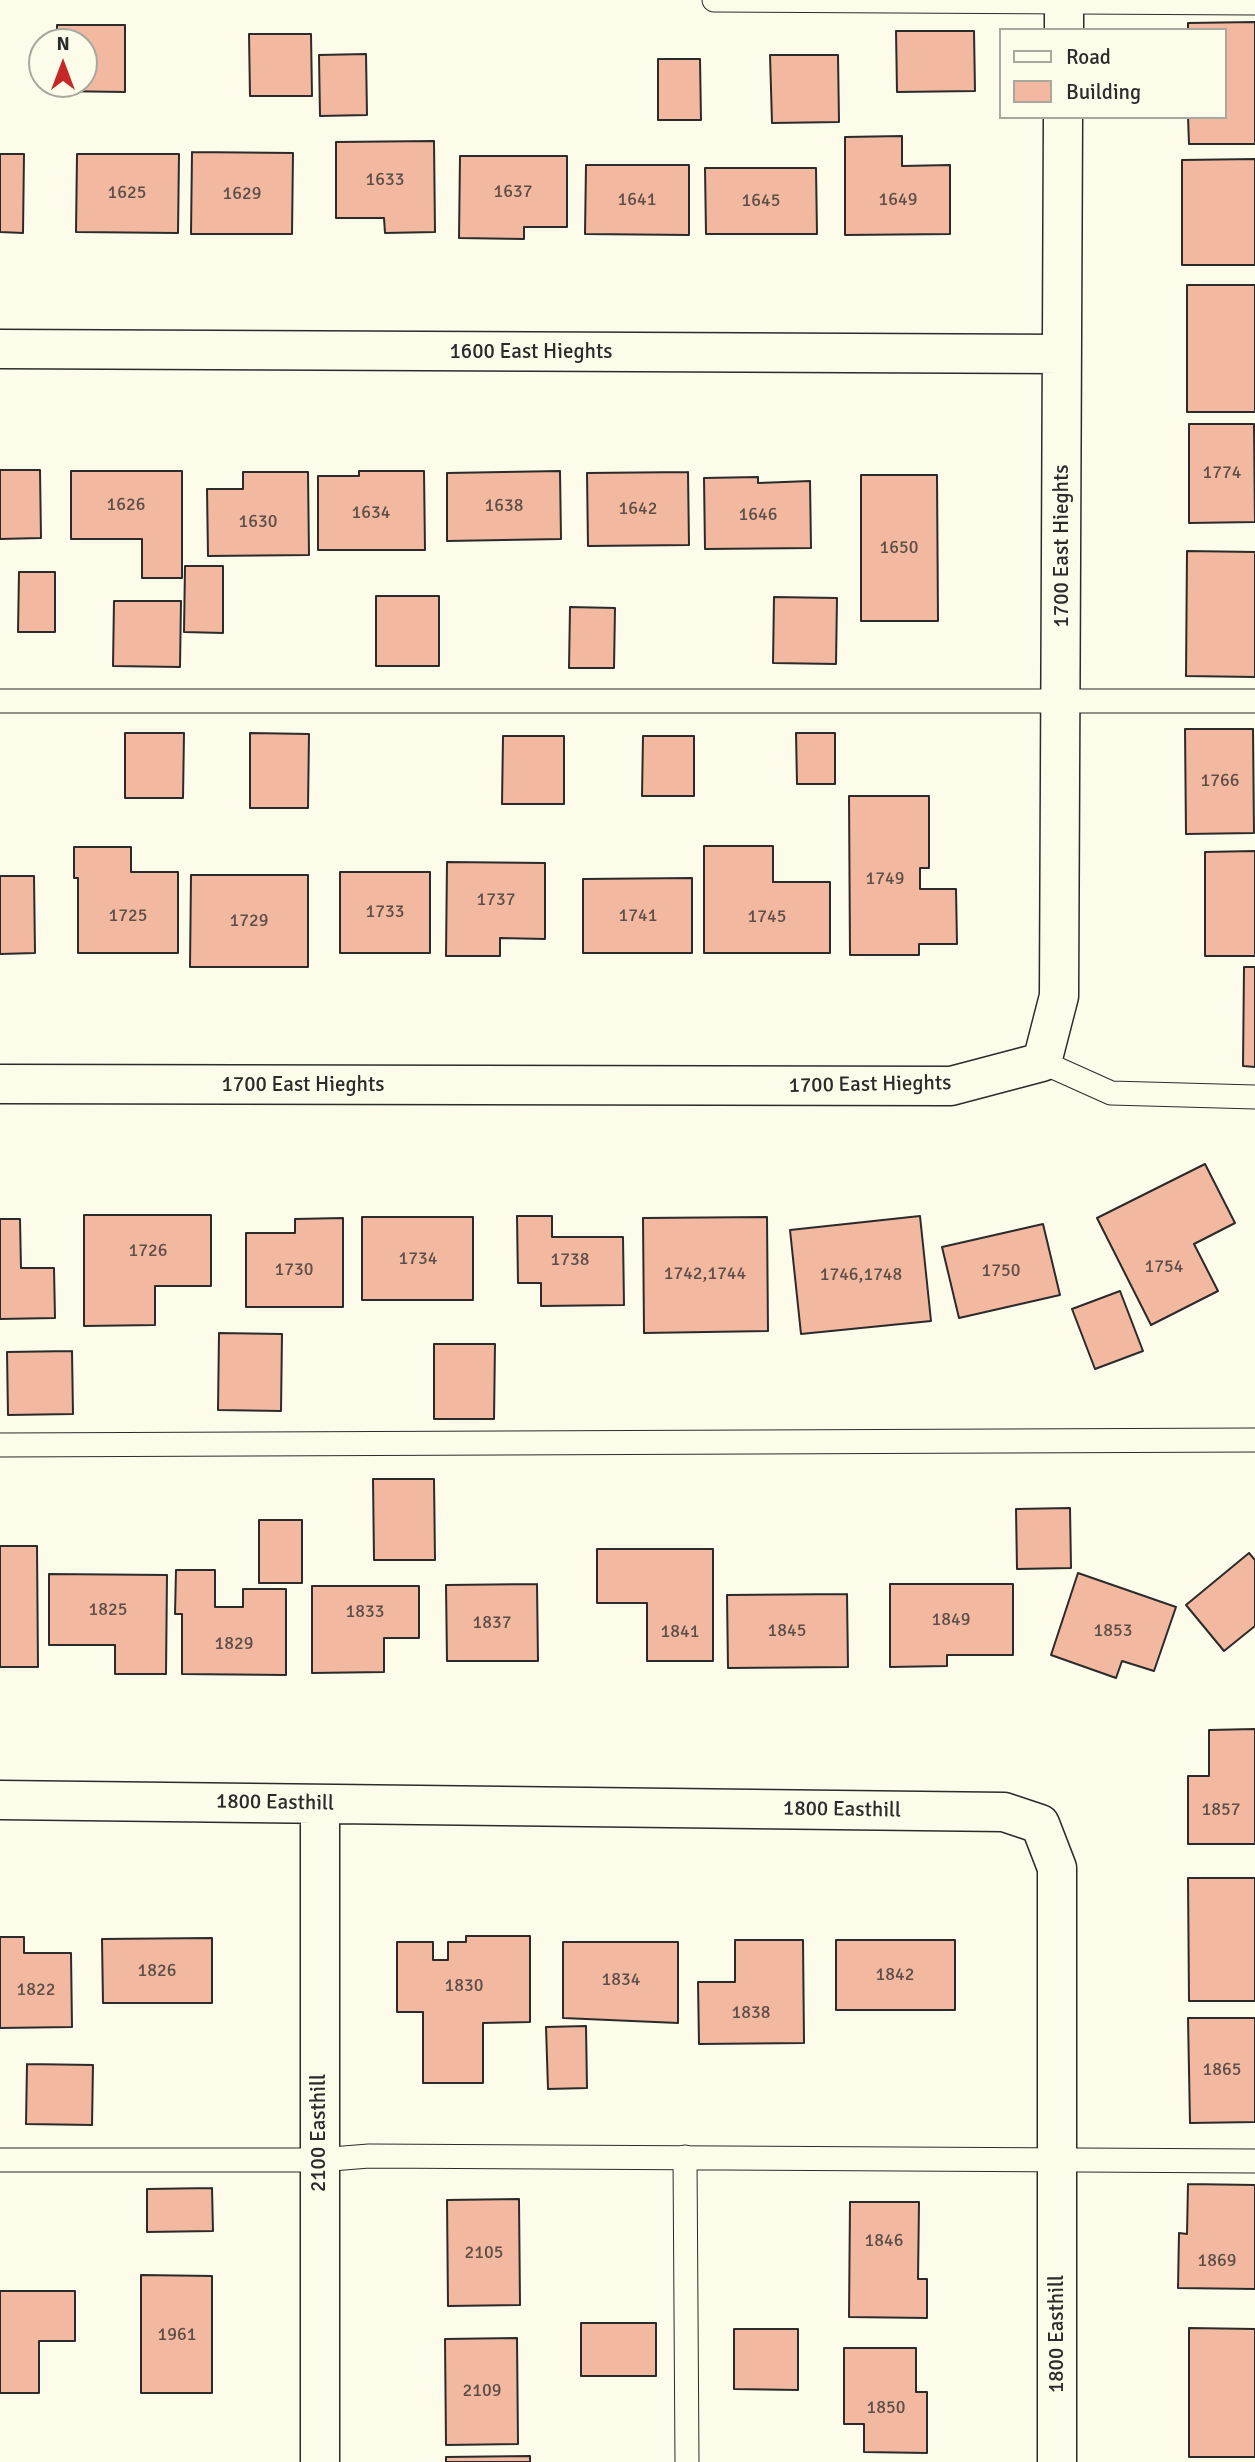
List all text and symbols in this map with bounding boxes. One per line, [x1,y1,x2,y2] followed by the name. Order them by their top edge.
[28,28,98,98] north arrow
[1000,28,1227,119] legend
[56,32,70,56] text: N
[1066,44,1111,70] text: Road
[1066,79,1141,105] text: Building
[366,169,404,191] house number: 1633
[494,181,532,203] house number: 1637
[108,182,146,204] house number: 1625
[223,183,261,205] house number: 1629
[618,189,656,211] house number: 1641
[879,189,917,211] house number: 1649
[742,190,780,212] house number: 1645
[450,339,612,365] street label: 1600 East Hieghts
[1203,462,1241,484] house number: 1774
[1049,465,1075,627] street label: 1700 East Hieghts
[107,494,145,516] house number: 1626
[485,495,523,517] house number: 1638
[619,498,657,520] house number: 1642
[352,502,390,524] house number: 1634
[739,504,777,526] house number: 1646
[239,511,277,533] house number: 1630
[880,537,918,559] house number: 1650
[1201,770,1239,792] house number: 1766
[866,868,904,890] house number: 1749
[477,889,515,911] house number: 1737
[366,901,404,923] house number: 1733
[109,905,147,927] house number: 1725
[619,905,657,927] house number: 1741
[748,906,786,928] house number: 1745
[230,910,268,932] house number: 1729
[788,1071,952,1099] street label: 1700 East Hieghts
[222,1072,384,1098] street label: 1700 East Hieghts
[129,1240,167,1262] house number: 1726
[399,1248,437,1270] house number: 1734
[551,1249,589,1271] house number: 1738
[1145,1256,1183,1278] house number: 1754
[275,1259,313,1281] house number: 1730
[982,1260,1020,1282] house number: 1750
[664,1263,746,1285] house number: 1742,1744
[820,1264,902,1286] house number: 1746,1748
[89,1599,127,1621] house number: 1825
[346,1601,384,1623] house number: 1833
[932,1609,970,1631] house number: 1849
[473,1612,511,1634] house number: 1837
[768,1620,806,1642] house number: 1845
[1094,1620,1132,1642] house number: 1853
[661,1621,699,1643] house number: 1841
[215,1633,253,1655] house number: 1829
[216,1789,334,1817] street label: 1800 Easthill
[783,1796,901,1824] street label: 1800 Easthill
[1202,1799,1240,1821] house number: 1857
[138,1960,176,1982] house number: 1826
[876,1964,914,1986] house number: 1842
[602,1969,640,1991] house number: 1834
[445,1975,483,1997] house number: 1830
[17,1979,55,2001] house number: 1822
[732,2002,770,2024] house number: 1838
[1203,2059,1241,2081] house number: 1865
[306,2074,332,2192] street label: 2100 Easthill
[865,2230,903,2252] house number: 1846
[465,2242,503,2264] house number: 2105
[1198,2250,1236,2272] house number: 1869
[1044,2275,1070,2393] street label: 1800 Easthill
[158,2324,196,2346] house number: 1961
[463,2380,501,2402] house number: 2109
[867,2397,905,2419] house number: 1850

